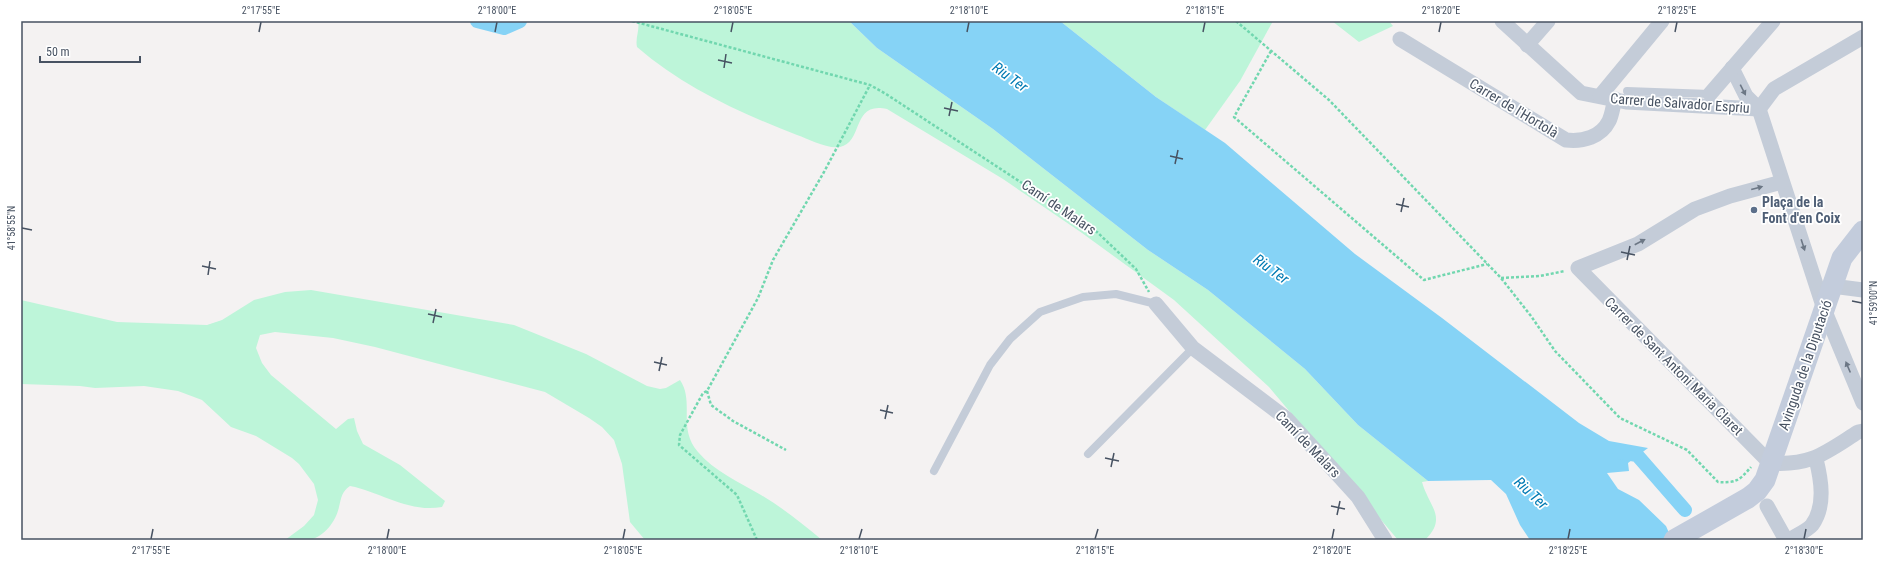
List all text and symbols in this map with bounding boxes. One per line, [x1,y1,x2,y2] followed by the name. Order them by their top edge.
[242,5,280,16] text: 2°17'55"E
[478,5,516,16] text: 2°18'00"E
[714,5,752,16] text: 2°18'05"E
[950,5,988,16] text: 2°18'10"E
[1186,5,1224,16] text: 2°18'15"E
[1422,5,1460,16] text: 2°18'20"E
[1658,5,1696,16] text: 2°18'25"E
[40,38,140,64] scale bar
[46,45,70,59] text: 50 m
[989,58,1032,96] water label: Riu Ter
[1467,75,1561,141] street label: Carrer de l'Hortolà
[1740,84,1746,96] one-way arrow
[1610,90,1750,116] street label: Carrer de Salvador Espriu
[1019,176,1099,238] street label: Camí de Malars
[1751,185,1764,191] one-way arrow
[1762,194,1841,226] place label: Plaça de la Font d'en Coix
[1749,205,1759,215] marker: Plaça de la Font d'en Coix
[6,206,17,250] text: 41°58'55"N
[1634,239,1646,245] one-way arrow
[1800,240,1806,252] one-way arrow
[1250,250,1293,288] water label: Riu Ter
[1868,281,1879,325] text: 41°59'00"N
[1602,294,1746,438] street label: Carrer de Sant Antoni Maria Claret
[1775,298,1835,432] street label: Avinguda de la Diputació
[1845,361,1851,373] one-way arrow
[1272,407,1344,481] street label: Camí de Malars
[1510,473,1552,513] water label: Riu Ter
[132,545,170,556] text: 2°17'55"E
[368,545,406,556] text: 2°18'00"E
[604,545,642,556] text: 2°18'05"E
[840,545,878,556] text: 2°18'10"E
[1076,545,1114,556] text: 2°18'15"E
[1313,545,1351,556] text: 2°18'20"E
[1549,545,1587,556] text: 2°18'25"E
[1785,545,1823,556] text: 2°18'30"E

